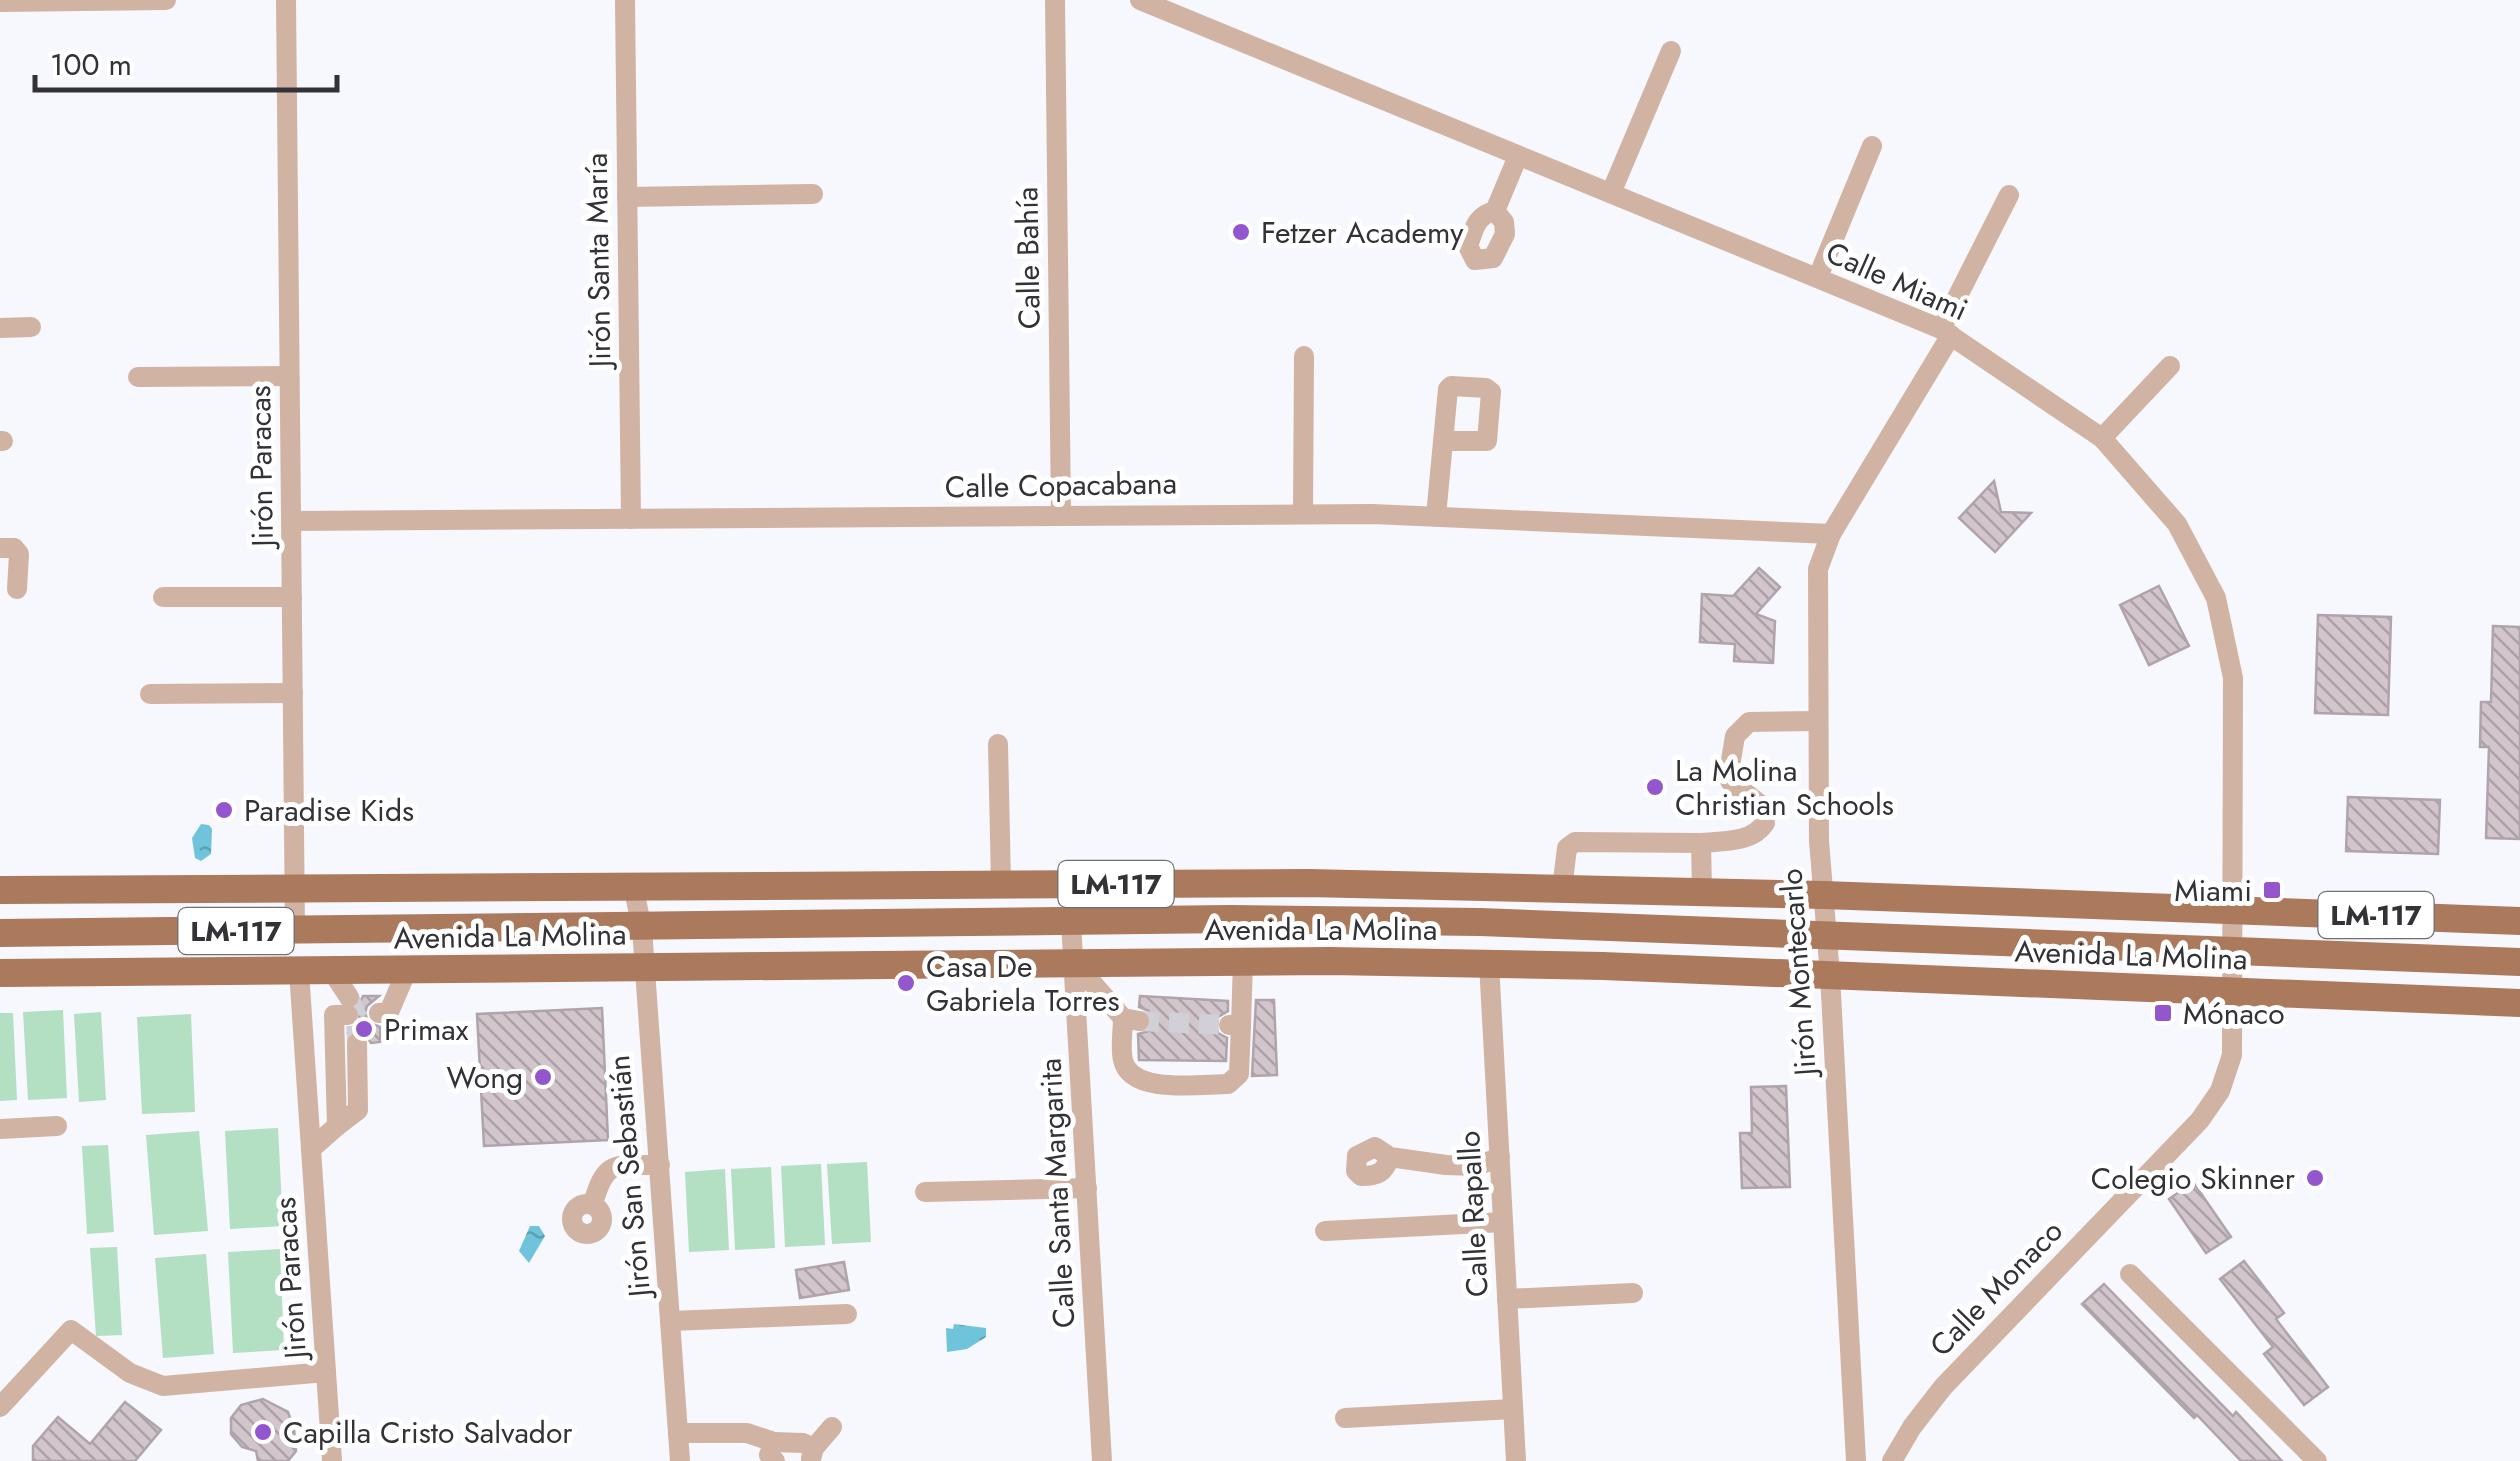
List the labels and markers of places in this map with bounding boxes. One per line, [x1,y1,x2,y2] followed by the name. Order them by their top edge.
[1261,211,1464,254] place label: Fetzer Academy
[1230,221,1252,243] marker: Fetzer Academy
[1675,749,1894,826] place label: La Molina Christian Schools
[1644,776,1666,798] marker: La Molina Christian Schools
[244,789,414,832] place label: Paradise Kids
[213,799,235,821] marker: Paradise Kids
[2174,869,2252,912] place label: Miami
[2261,879,2283,901] marker: Miami
[926,945,1120,1022] place label: Casa De Gabriela Torres
[895,972,917,994] marker: Casa De Gabriela Torres
[2183,992,2285,1035] place label: Mónaco
[2152,1002,2174,1024] marker: Mónaco
[384,1008,469,1051] place label: Primax
[353,1018,375,1040] marker: Primax
[446,1056,523,1099] place label: Wong
[532,1066,554,1088] marker: Wong
[2091,1157,2296,1200] place label: Colegio Skinner
[2304,1167,2326,1189] marker: Colegio Skinner
[283,1411,573,1454] place label: Capilla Cristo Salvador
[252,1421,274,1443] marker: Capilla Cristo Salvador

